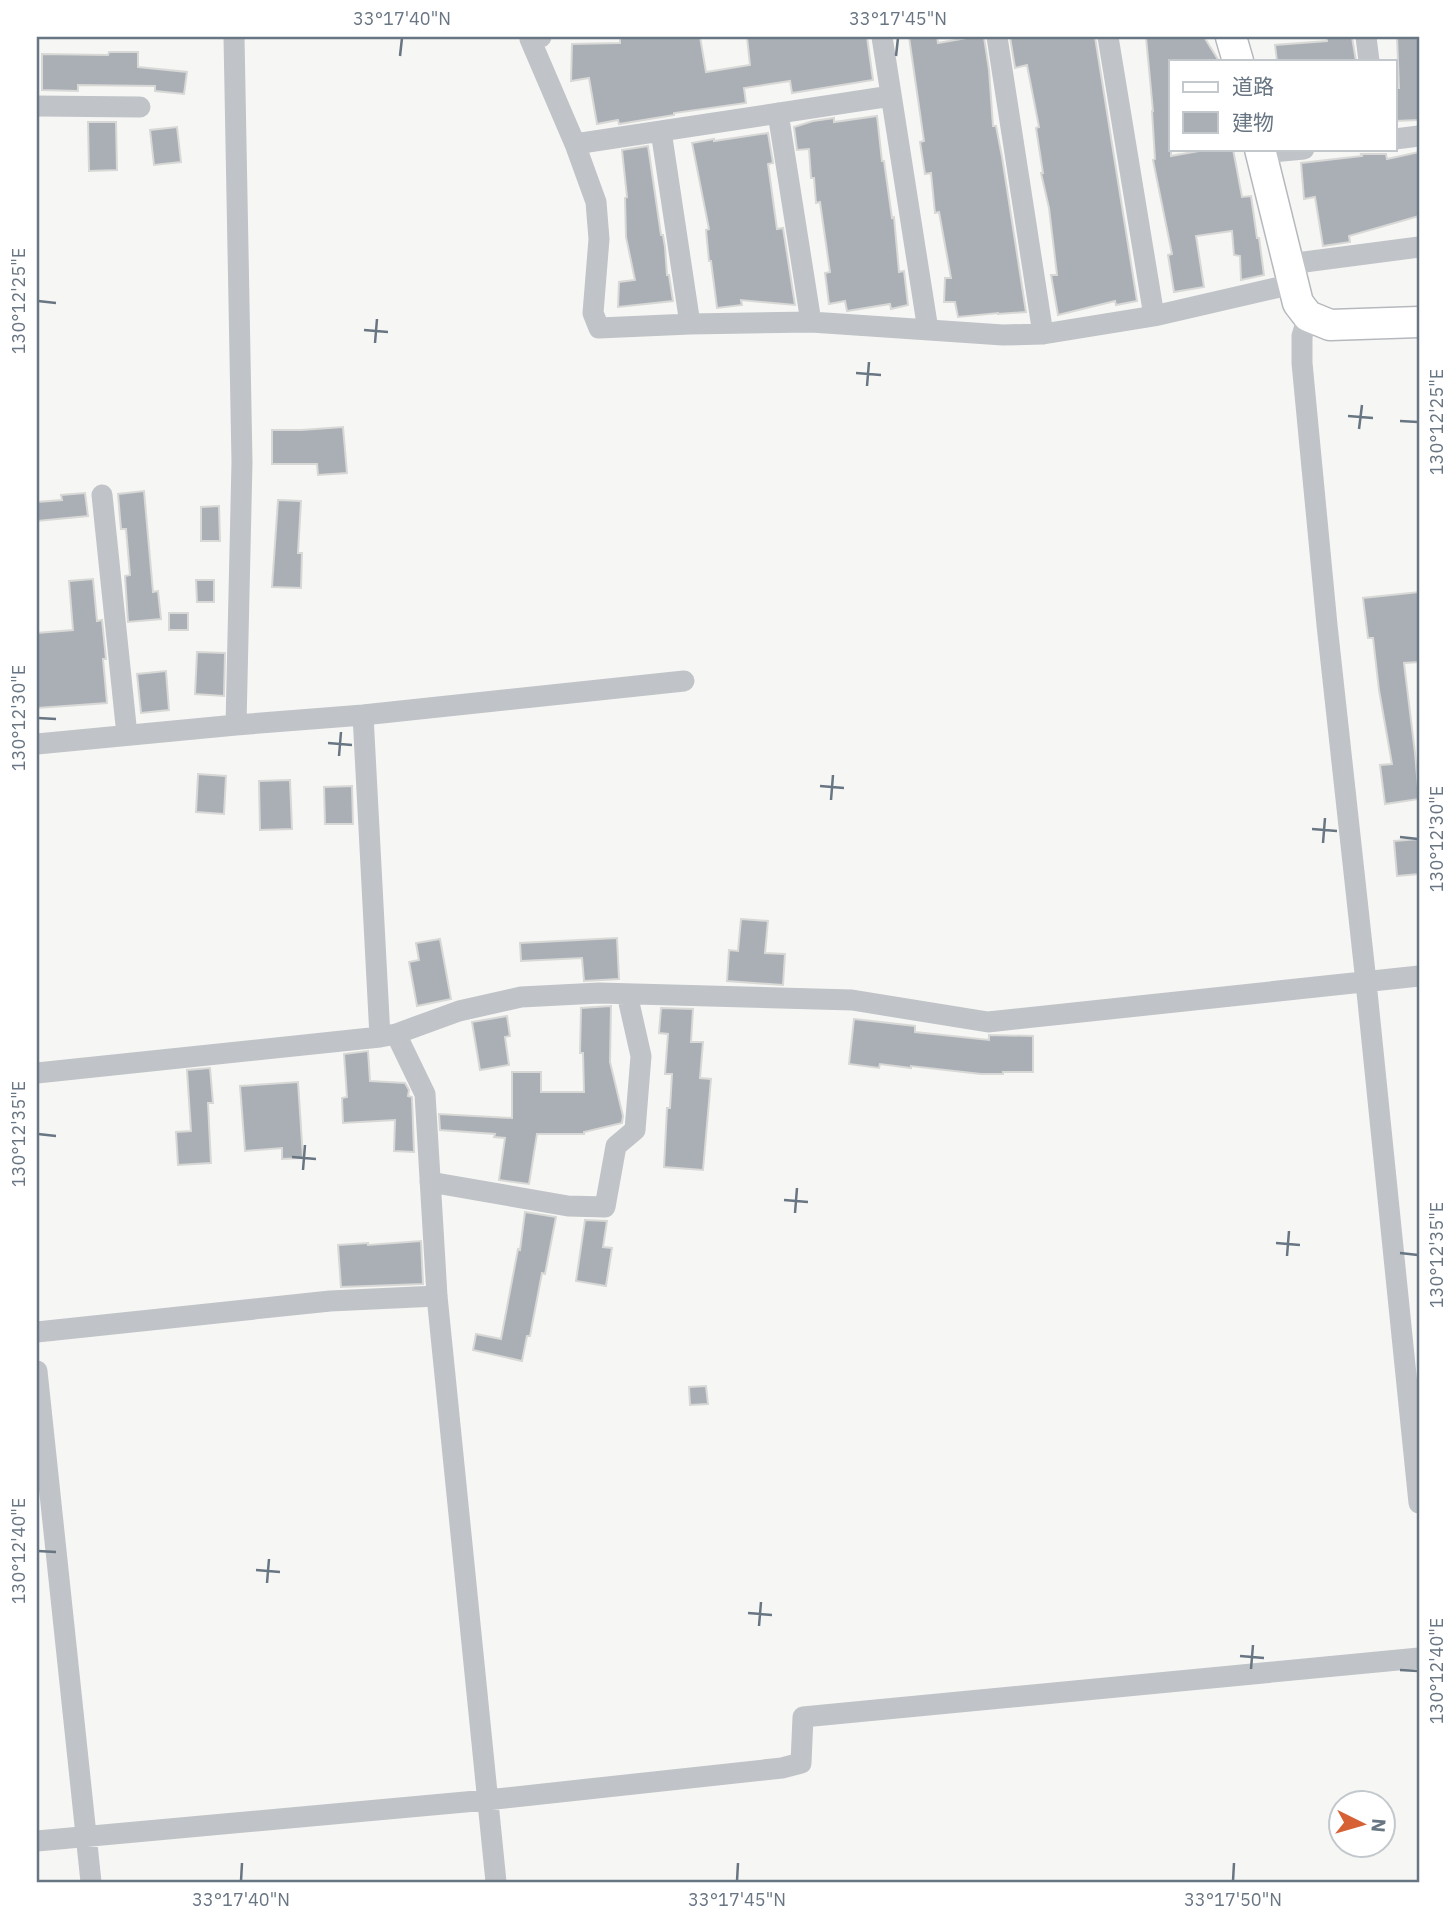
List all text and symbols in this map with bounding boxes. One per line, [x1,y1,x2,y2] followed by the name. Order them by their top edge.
[353,7,451,30] text: 33°17'40"N
[849,7,947,30] text: 33°17'45"N
[1169,60,1396,150] legend
[1232,72,1274,100] text: 道路
[1232,108,1274,136] text: 建物
[7,248,30,354] text: 130°12'25"E
[1425,369,1448,475] text: 130°12'25"E
[7,665,30,771] text: 130°12'30"E
[1425,786,1448,892] text: 130°12'30"E
[7,1081,30,1187] text: 130°12'35"E
[1425,1202,1448,1308] text: 130°12'35"E
[7,1498,30,1604] text: 130°12'40"E
[1425,1618,1448,1724] text: 130°12'40"E
[1326,1790,1396,1860] north arrow
[1366,1818,1391,1833] text: N
[192,1888,290,1911] text: 33°17'40"N
[688,1888,786,1911] text: 33°17'45"N
[1184,1888,1282,1911] text: 33°17'50"N

